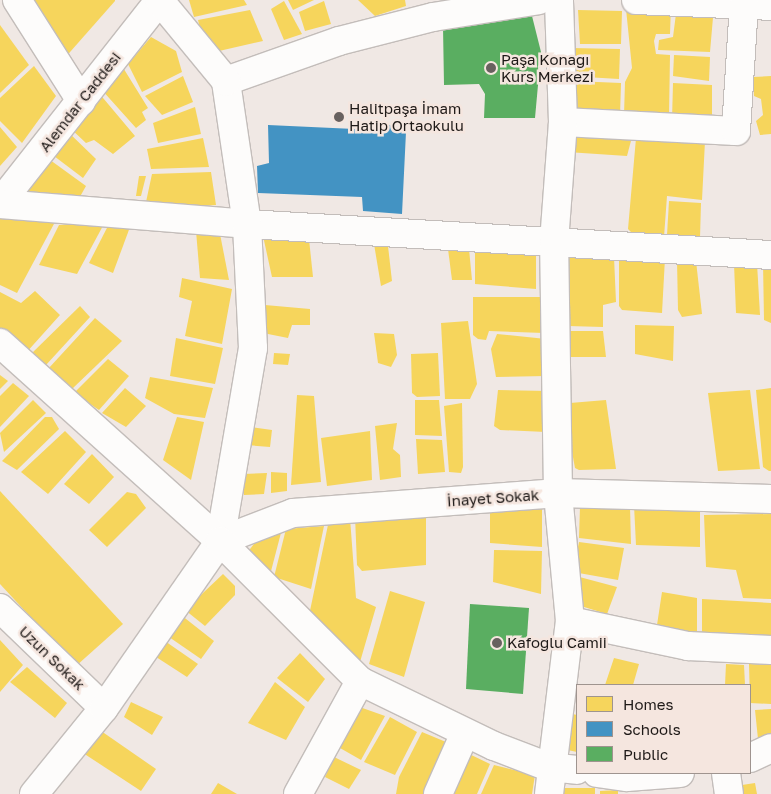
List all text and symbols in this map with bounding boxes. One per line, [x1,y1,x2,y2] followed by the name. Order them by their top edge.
[36,49,124,155] street label: Alemdar Caddesi
[501,50,594,85] place label: Paşa Konağı Kurs Merkezi
[485,62,497,74] marker: Paşa Konağı Kurs Merkezi
[349,99,464,134] place label: Halitpaşa İmam Hatip Ortaokulu
[333,111,345,123] marker: Halitpaşa İmam Hatip Ortaokulu
[446,486,540,510] street label: İnayet Sokak
[15,622,89,694] street label: Uzun Sokak
[507,634,607,652] place label: Kafoğlu Camii
[491,637,503,649] marker: Kafoğlu Camii
[576,684,751,774] legend
[623,695,673,713] text: Homes
[623,720,681,738] text: Schools
[623,745,668,763] text: Public

